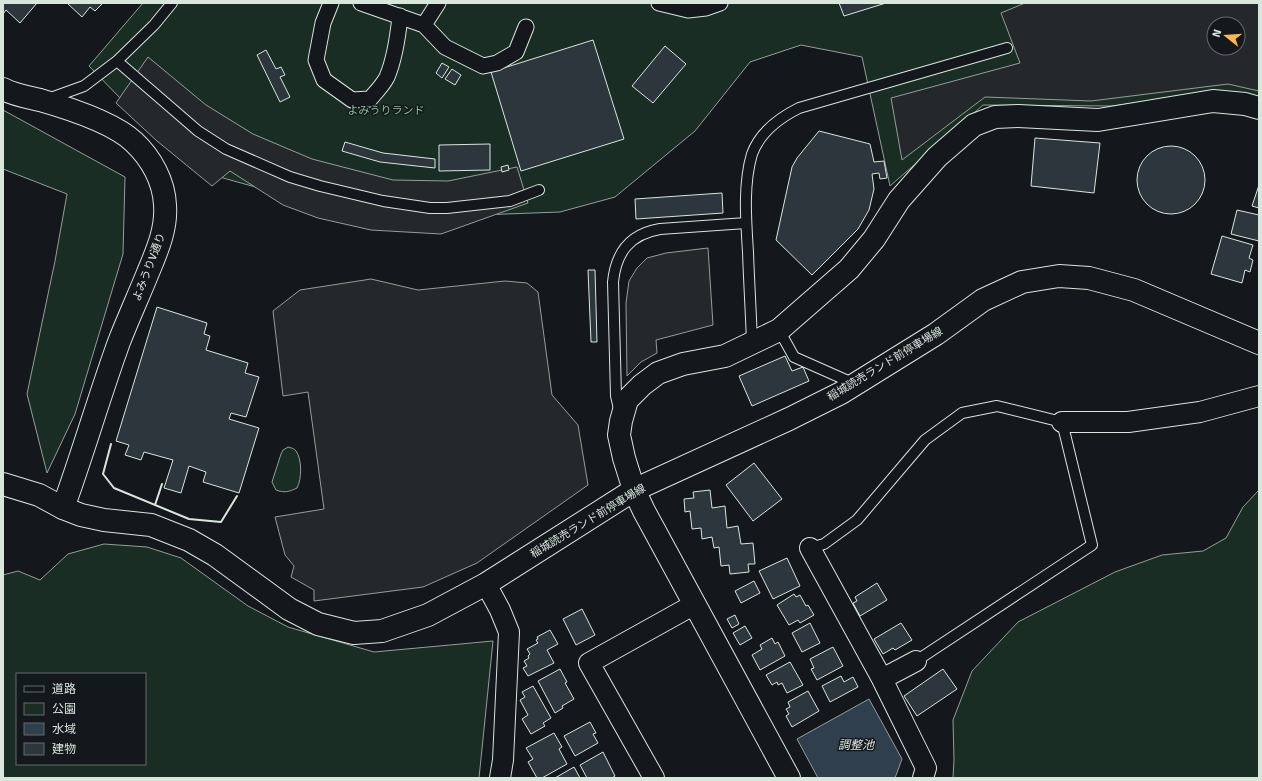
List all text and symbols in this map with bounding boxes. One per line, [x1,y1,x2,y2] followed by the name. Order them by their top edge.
[1206,16,1246,56] north arrow
[1210,28,1224,39] text: N
[348,104,425,117] park label: よみうりランド
[130,231,168,303] street label: よみうりV通り
[825,324,945,404] street label: 稲城読売ランド前停車場線
[528,481,648,561] street label: 稲城読売ランド前停車場線
[16,673,146,765] legend
[52,682,76,697] text: 道路
[52,702,76,717] text: 公園
[52,722,76,737] text: 水域
[838,738,875,753] water label: 調整池
[52,742,76,757] text: 建物

